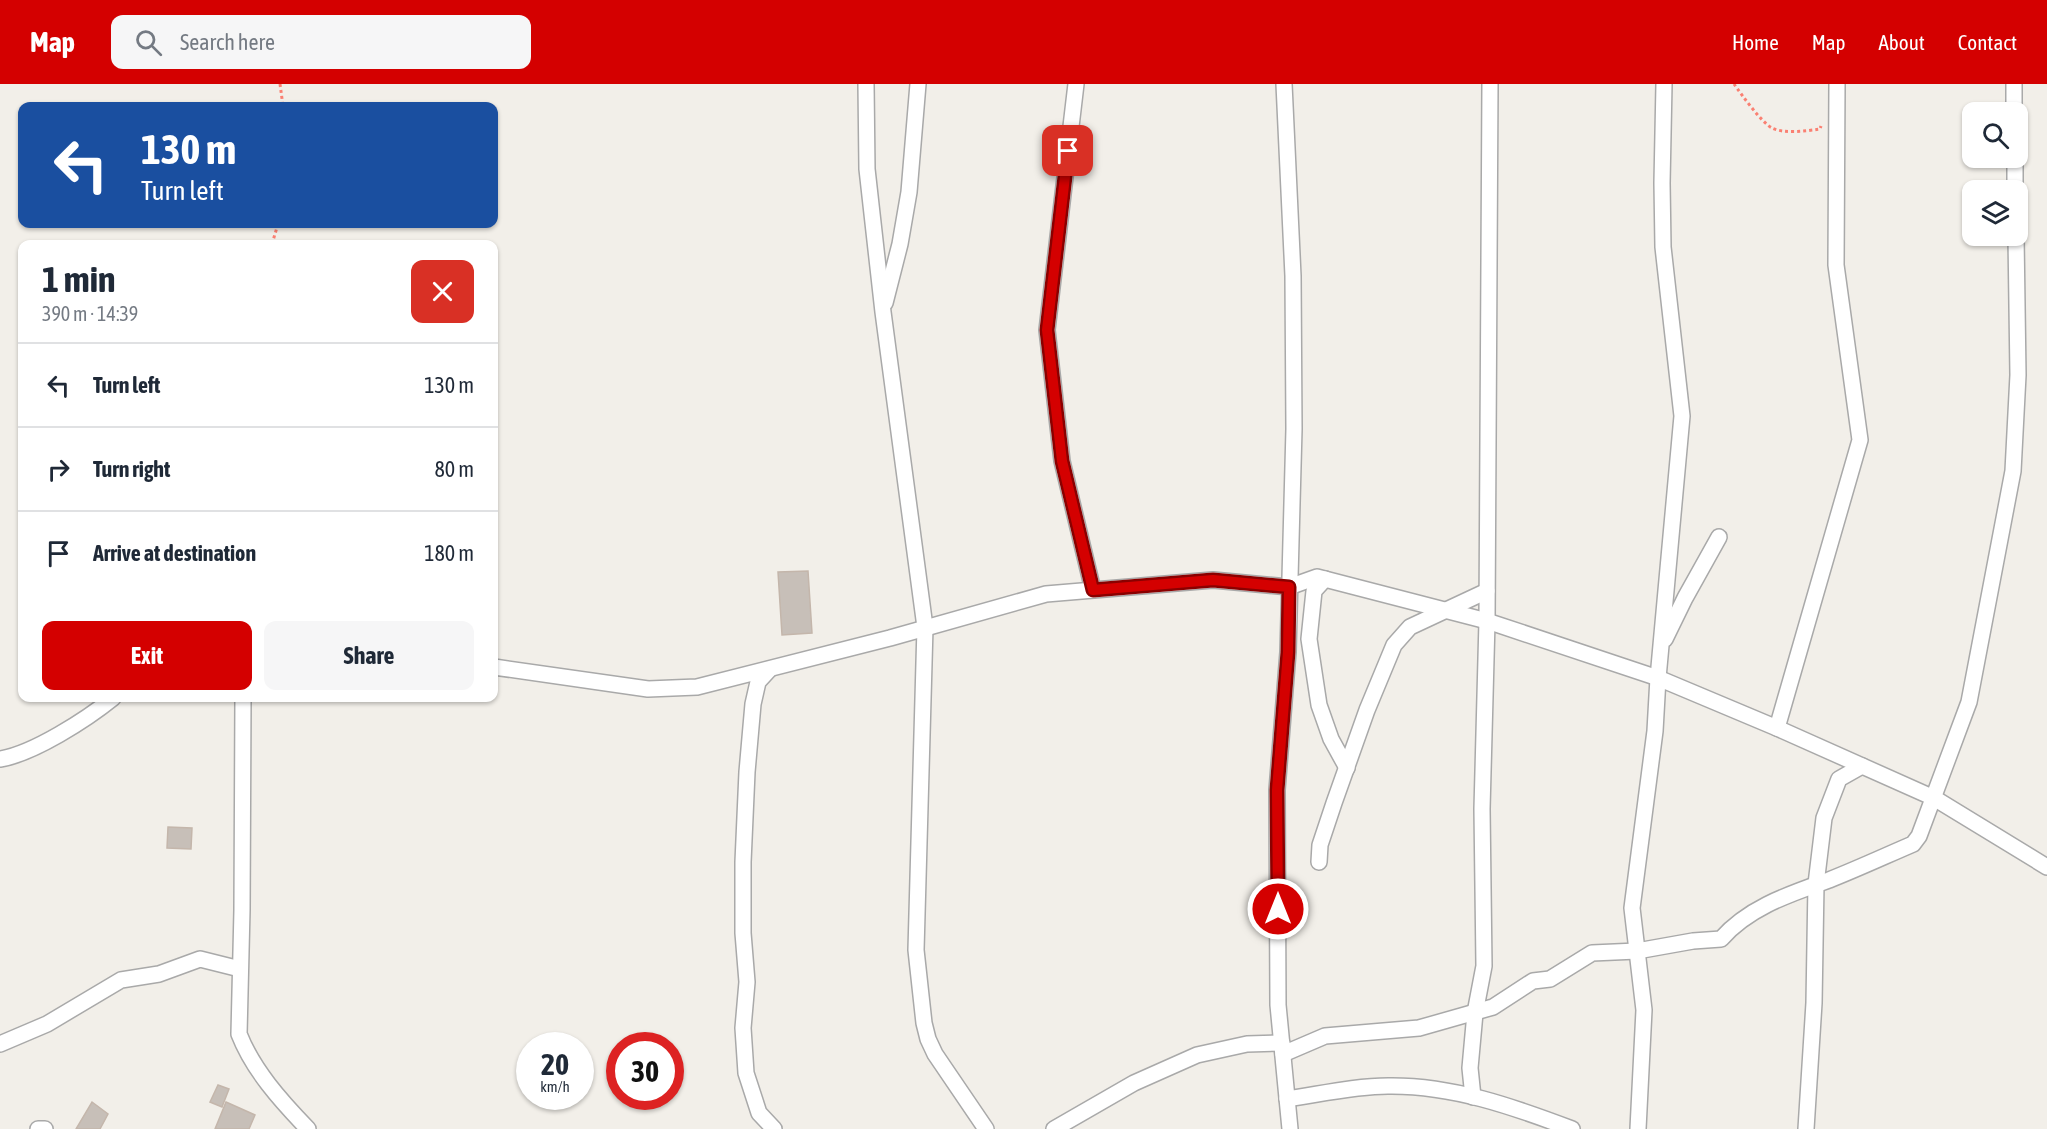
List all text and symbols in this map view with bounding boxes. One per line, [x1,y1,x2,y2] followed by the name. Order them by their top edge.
[111,15,531,69] search box
[30,26,75,58] text: Map
[132,26,165,59] icon: search
[180,29,275,55] text: Search here
[1732,30,1779,54] text: Home
[1812,30,1846,54] text: Map
[1879,30,1925,54] text: About
[1958,30,2017,54] text: Contact
[1962,102,2028,246] map controls
[1962,102,2028,168] button: search
[141,125,236,173] text: 130 m
[1042,125,1093,176] pin
[42,126,120,204] icon: left
[1051,134,1084,167] icon: arrive
[141,175,224,206] text: Turn left
[1962,180,2028,246] button: layers
[42,258,116,300] text: 1 min
[411,260,474,323] button: close
[42,302,138,325] text: 390 m · 14:39
[42,369,75,402] icon: left
[93,372,160,398] text: Turn left
[424,372,474,398] text: 130 m
[42,453,75,486] icon: right
[93,456,170,482] text: Turn right
[434,456,474,482] text: 80 m
[42,537,75,570] icon: arrive
[93,540,256,566] text: Arrive at destination
[424,540,474,566] text: 180 m
[42,621,252,690] button: Exit
[264,621,474,690] button: Share
[1246,877,1310,941] position arrow
[606,1032,684,1110] speed limit sign: 30
[541,1047,569,1081] text: 20
[540,1078,570,1095] text: km/h

